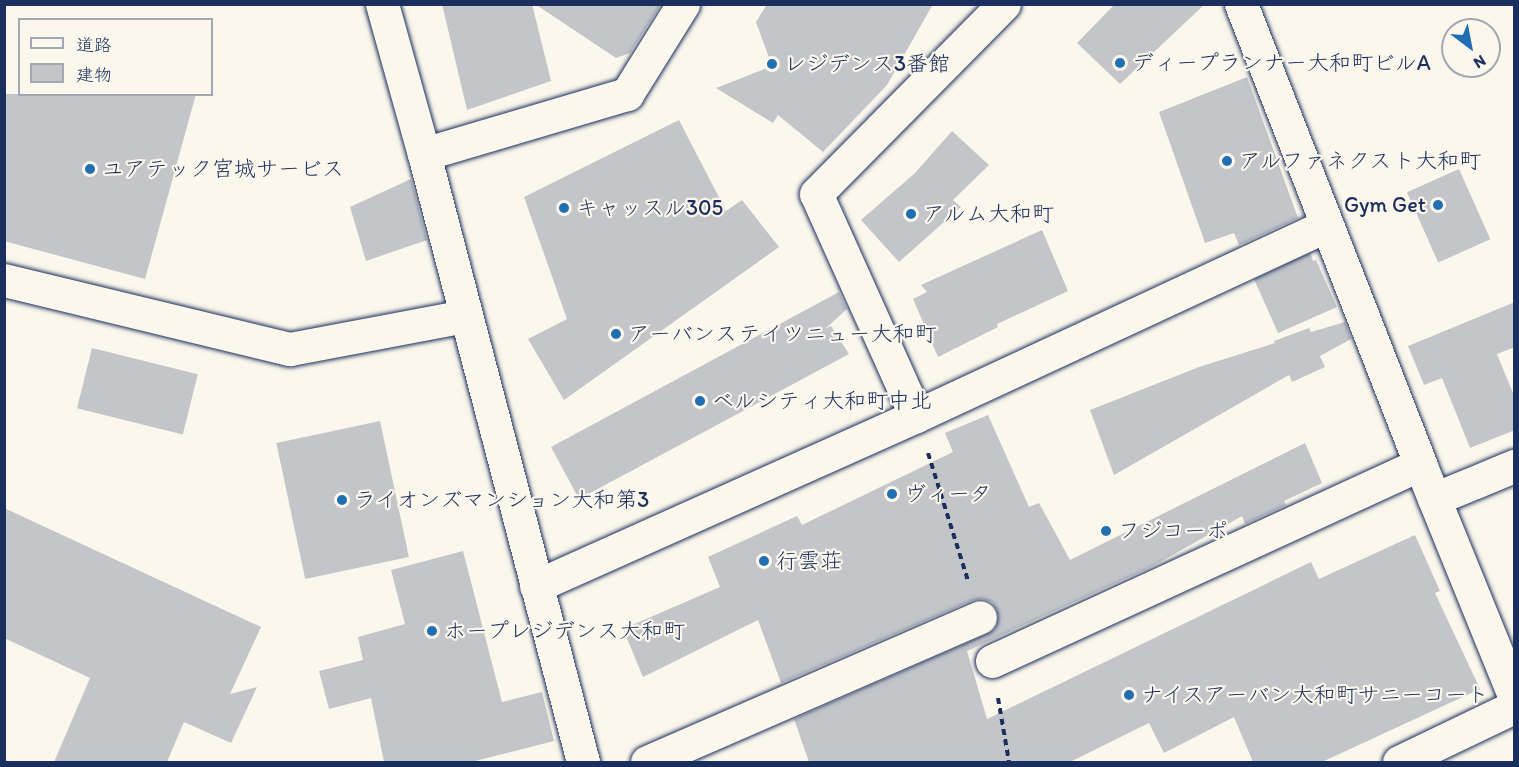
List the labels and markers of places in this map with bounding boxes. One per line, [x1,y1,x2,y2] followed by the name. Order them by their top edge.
[1132,50,1432,76] place label: ディープランナー大和町ビルA
[784,51,950,77] place label: レジデンス3番館
[1113,56,1127,70] marker: ディープランナー大和町ビルA
[765,57,779,71] marker: レジデンス3番館
[1239,148,1481,174] place label: アルファネクスト大和町
[1220,154,1234,168] marker: アルファネクスト大和町
[102,156,344,182] place label: ユアテック宮城サービス
[83,162,97,176] marker: ユアテック宮城サービス
[1344,192,1426,218] place label: Gym Get
[576,195,723,221] place label: キャッスル305
[1431,198,1445,212] marker: Gym Get
[557,201,571,215] marker: キャッスル305
[923,201,1055,227] place label: アルム大和町
[904,207,918,221] marker: アルム大和町
[628,321,935,347] place label: アーバンステイツニュー大和町
[609,327,623,341] marker: アーバンステイツニュー大和町
[712,388,932,414] place label: ベルシティ大和町中北
[693,394,707,408] marker: ベルシティ大和町中北
[904,481,992,507] place label: ヴィータ
[354,487,652,513] place label: ライオンズマンション大和第3
[885,487,899,501] marker: ヴィータ
[335,493,349,507] marker: ライオンズマンション大和第3
[1118,518,1228,544] place label: フジコーポ
[1099,524,1113,538] marker: フジコーポ
[776,548,842,574] place label: 行雲荘
[757,554,771,568] marker: 行雲荘
[444,618,686,644] place label: ホープレジデンス大和町
[425,624,439,638] marker: ホープレジデンス大和町
[1141,682,1492,708] place label: ナイスアーバン大和町サニーコート
[1122,688,1136,702] marker: ナイスアーバン大和町サニーコート

